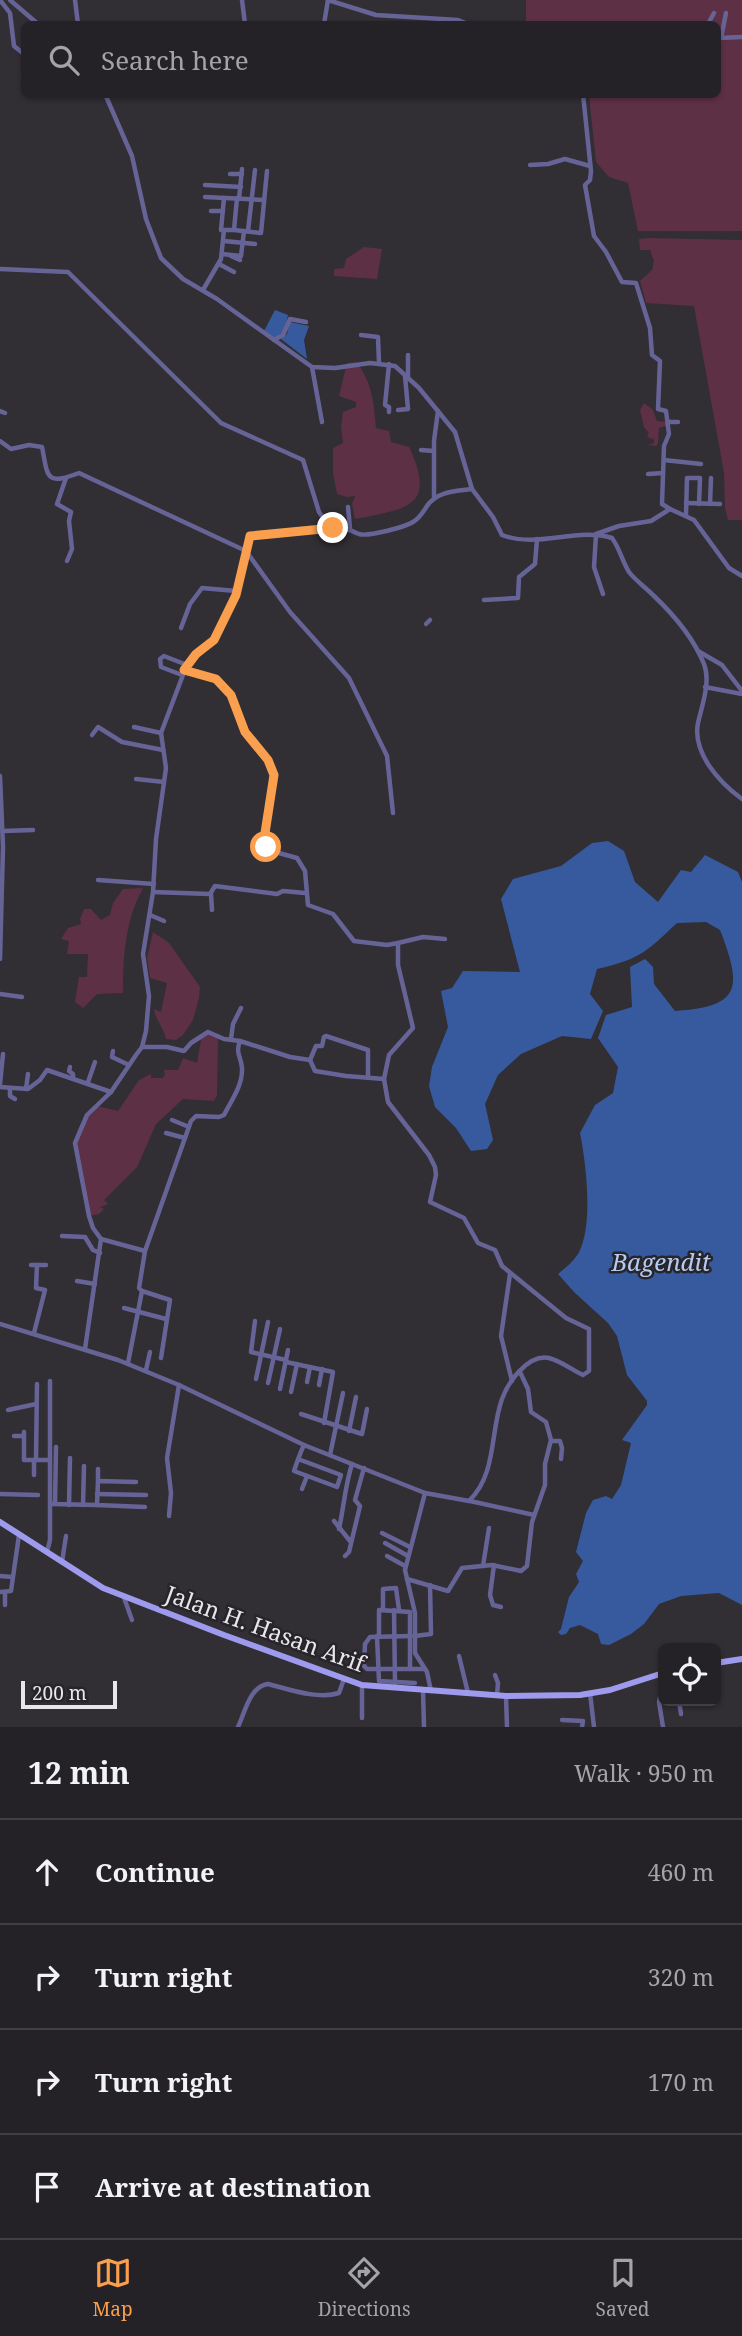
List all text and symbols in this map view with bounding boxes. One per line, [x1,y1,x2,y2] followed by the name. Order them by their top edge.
[21,21,721,98] search box
[45,41,83,79] icon: search
[101,42,249,78] text: Search here
[317,512,348,543] route end
[250,831,281,862] route start
[610,1245,711,1278] water label: Bagendit
[160,1577,372,1680] street label: Jalan H. Hasan Arif
[658,1643,721,1706] map controls
[658,1643,721,1706] button: locate
[21,1678,117,1710] scale bar
[32,1680,87,1706] text: 200 m
[28,1752,130,1793] text: 12 min
[574,1757,714,1789] text: Walk · 950 m
[28,1853,66,1891] icon: ahead
[95,1854,215,1890] text: Continue
[648,1856,714,1888] text: 460 m
[28,1958,66,1996] icon: right
[95,1959,232,1995] text: Turn right
[648,1961,714,1993] text: 320 m
[28,2063,66,2101] icon: right
[95,2064,232,2100] text: Turn right
[648,2066,714,2098] text: 170 m
[28,2168,66,2206] icon: arrive
[95,2169,371,2205] text: Arrive at destination
[93,2254,133,2322] tab: Map
[318,2254,411,2322] tab: Directions
[596,2254,649,2322] tab: Saved

